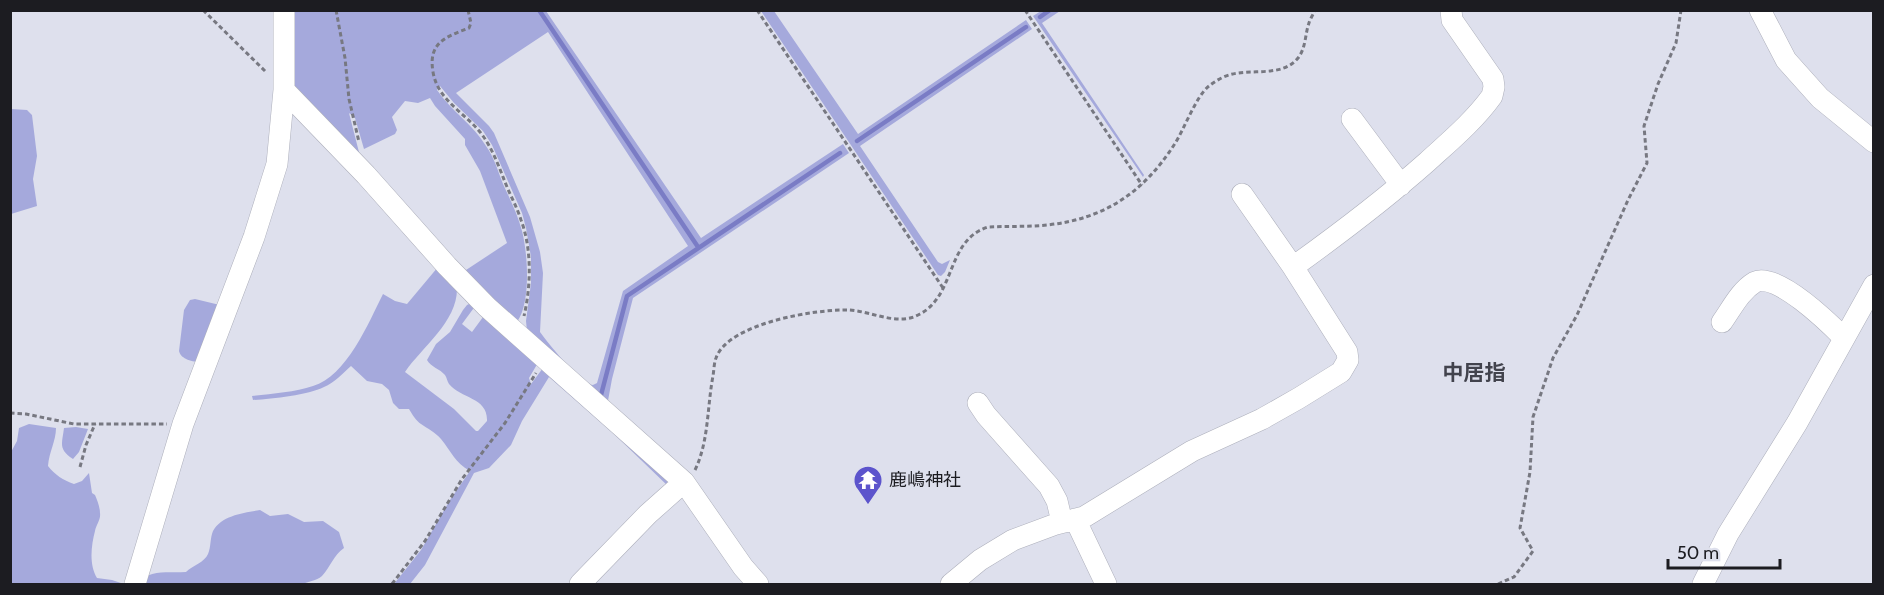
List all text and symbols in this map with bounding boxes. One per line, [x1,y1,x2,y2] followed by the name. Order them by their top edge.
[1443,360,1506,385] district label: 中居指
[852,464,884,506] temple icon: 鹿嶋神社
[889,469,961,491] place label: 鹿嶋神社
[1668,532,1780,570] scale bar
[1677,542,1719,564] text: 50 m

